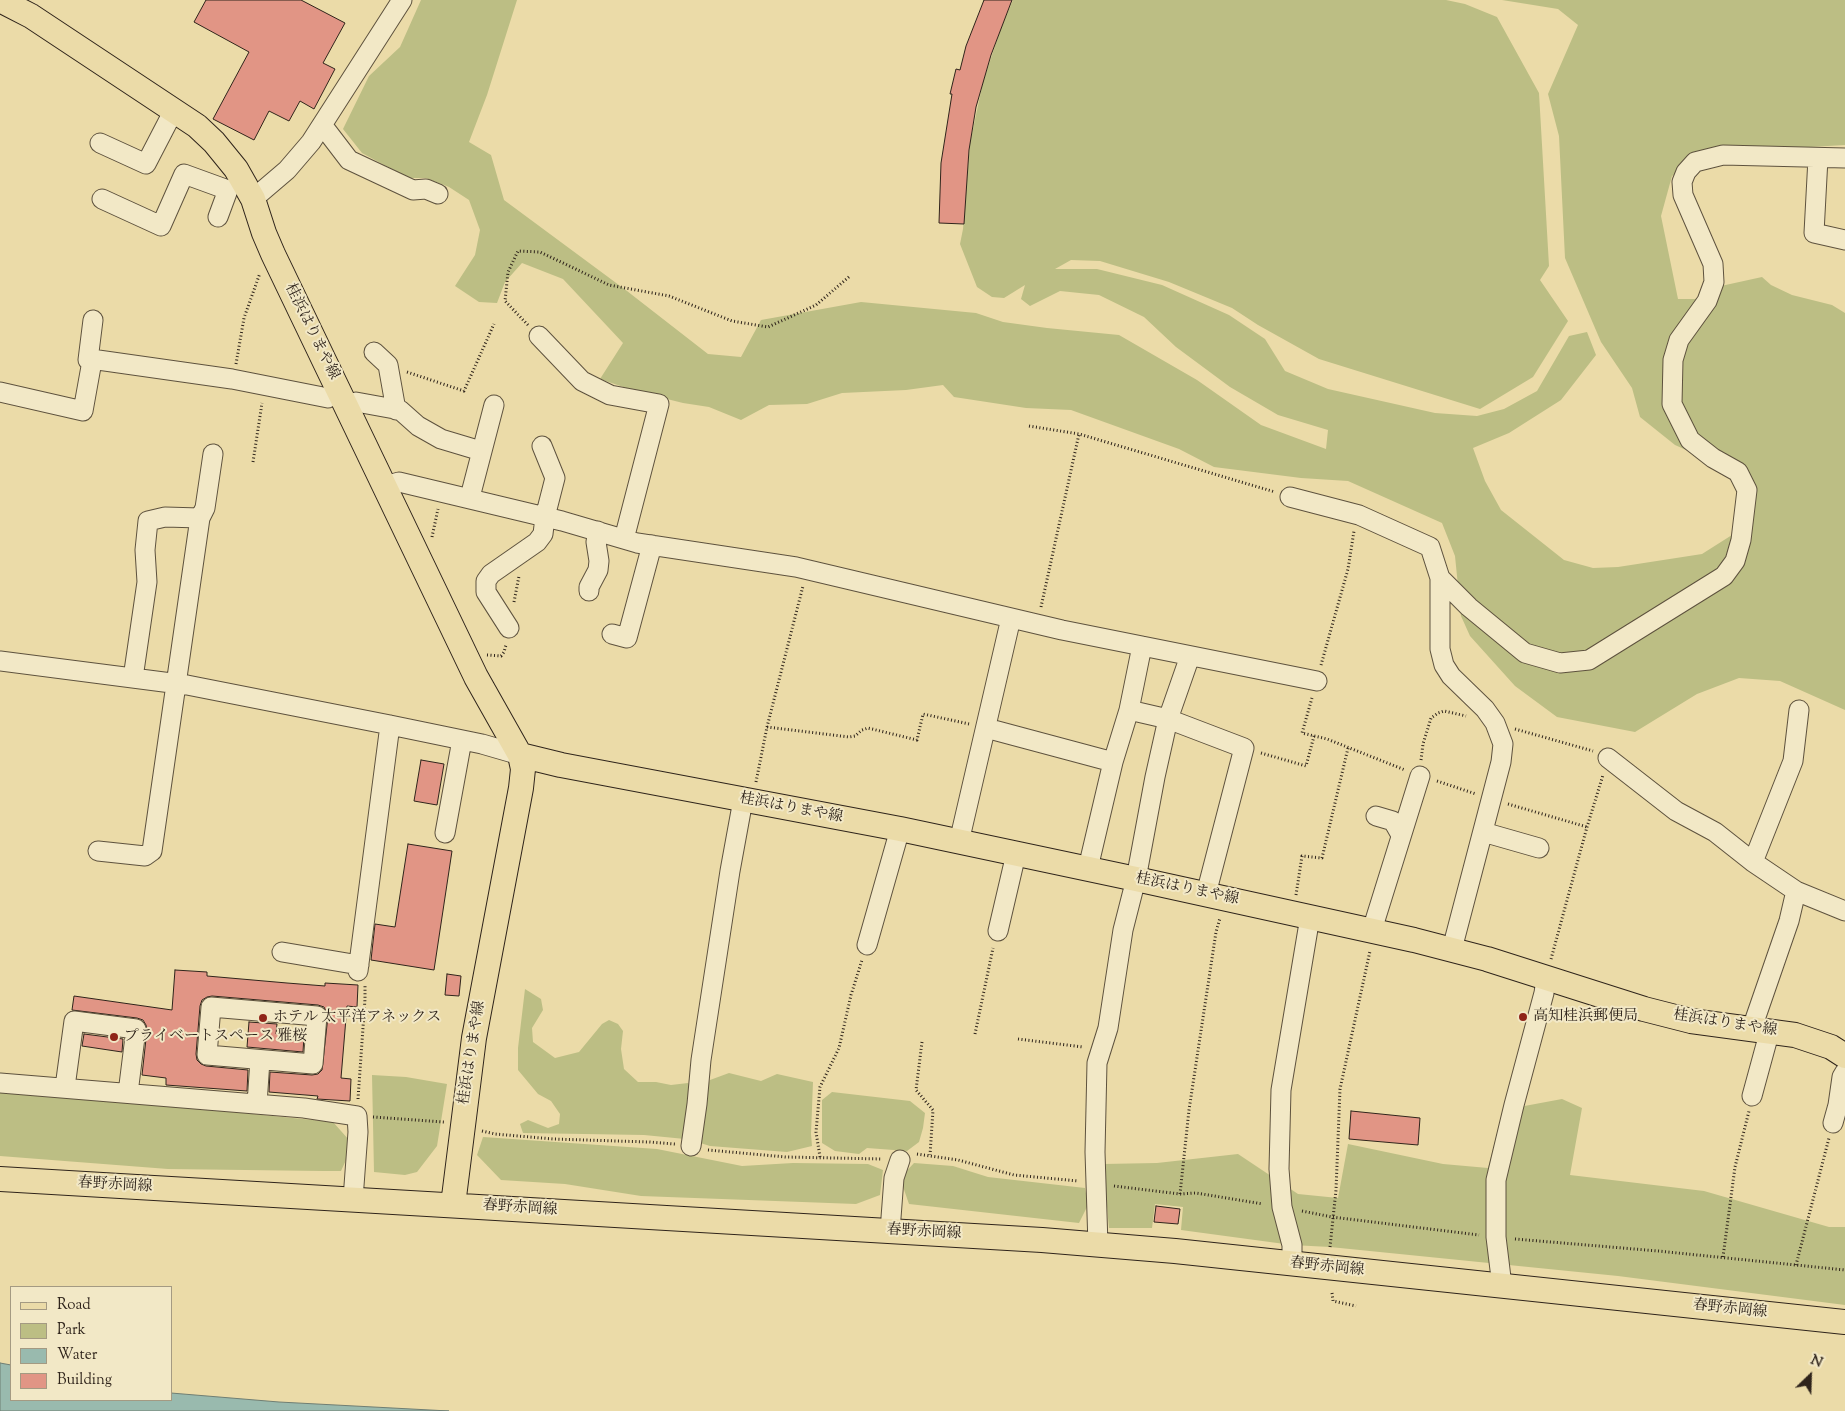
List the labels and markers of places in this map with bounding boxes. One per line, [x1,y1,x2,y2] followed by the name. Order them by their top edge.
[1533,1008,1638,1026] place label: 高知桂浜郵便局
[273,1009,441,1027] place label: ホテル 太平洋アネックス
[1517,1011,1529,1023] marker: 高知桂浜郵便局
[257,1012,269,1024] marker: ホテル 太平洋アネックス
[124,1028,307,1046] place label: プライベートスペース 雅桜
[108,1031,120,1043] marker: プライベートスペース 雅桜

